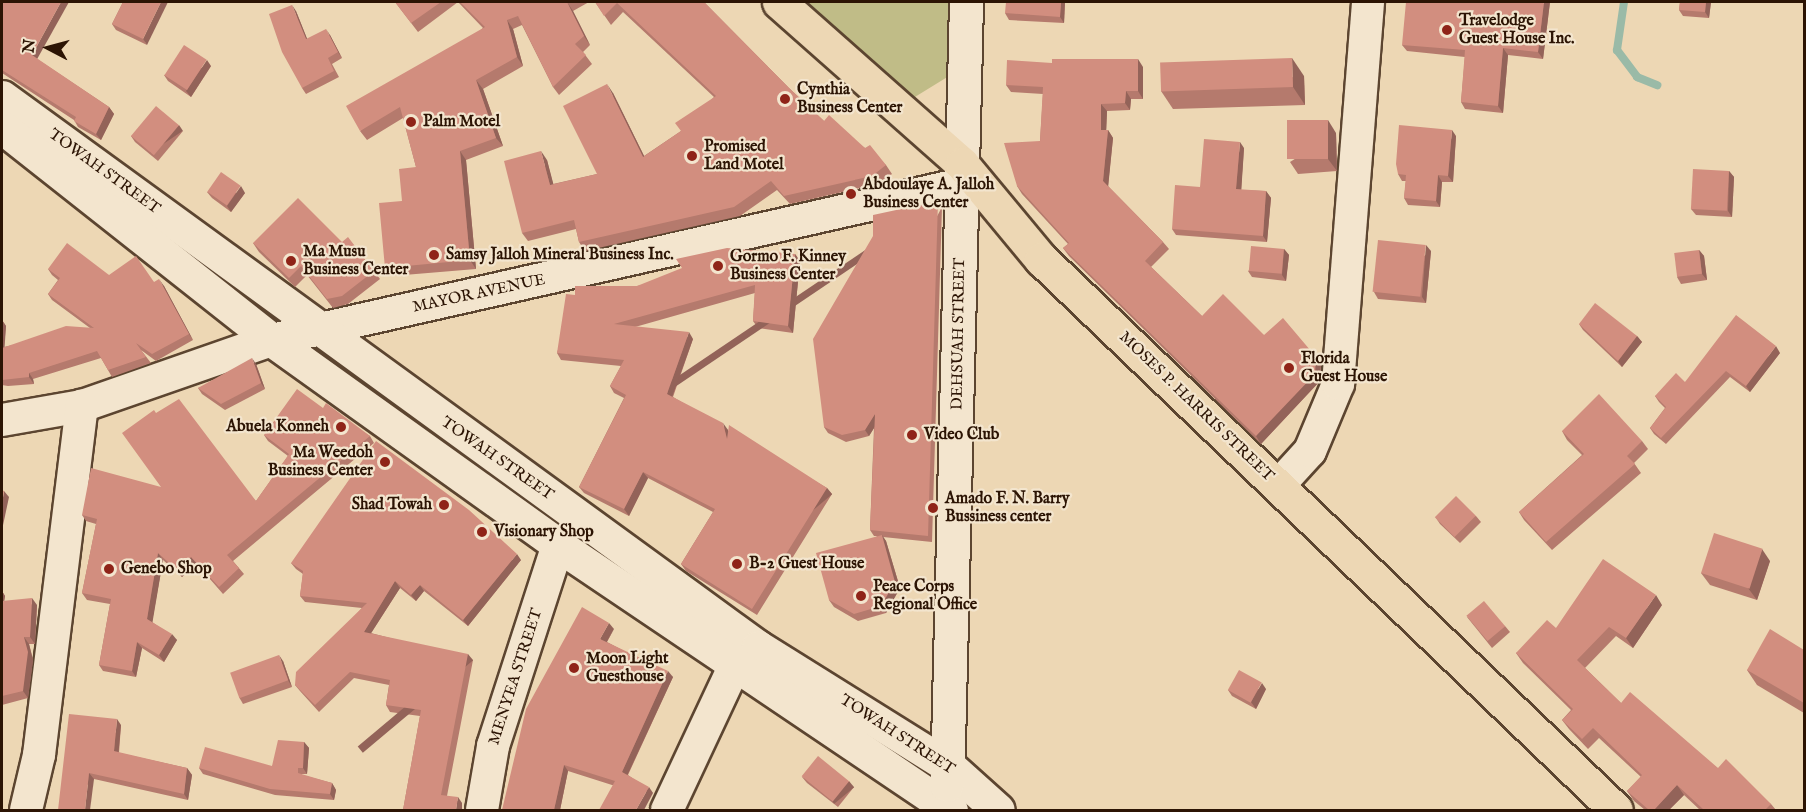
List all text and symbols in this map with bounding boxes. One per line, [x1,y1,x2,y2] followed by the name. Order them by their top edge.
[1459,11,1574,49] place label: Travelodge Guest House Inc.
[18,18,78,78] north arrow
[1440,23,1454,37] marker: Travelodge Guest House Inc.
[19,38,41,54] text: N
[797,80,902,118] place label: Cynthia Business Center
[778,92,792,106] marker: Cynthia Business Center
[423,112,500,132] place label: Palm Motel
[404,115,418,129] marker: Palm Motel
[45,125,163,219] street label: TOWAH STREET
[704,137,784,175] place label: Promised Land Motel
[685,149,699,163] marker: Promised Land Motel
[863,175,994,213] place label: Abdoulaye A. Jalloh Business Center
[844,187,858,201] marker: Abdoulaye A. Jalloh Business Center
[303,242,408,280] place label: Ma Musu Business Center
[446,245,674,265] place label: Samsy Jalloh Mineral Business Inc.
[730,247,846,285] place label: Gormo F. Kinney Business Center
[427,248,441,262] marker: Samsy Jalloh Mineral Business Inc.
[284,254,298,268] marker: Ma Musu Business Center
[948,258,970,410] street label: DEHSUAH STREET
[711,259,725,273] marker: Gormo F. Kinney Business Center
[411,271,547,317] street label: MAYOR AVENUE
[1115,328,1277,486] street label: MOSES P. HARRIS STREET
[1301,349,1387,387] place label: Florida Guest House
[1282,361,1296,375] marker: Florida Guest House
[437,413,557,505] street label: TOWAH STREET
[226,417,329,437] place label: Abuela Konneh
[334,420,348,434] marker: Abuela Konneh
[924,425,999,445] place label: Video Club
[905,428,919,442] marker: Video Club
[268,443,373,481] place label: Ma Weedoh Business Center
[378,455,392,469] marker: Ma Weedoh Business Center
[945,489,1070,527] place label: Amado F. N. Barry Bussiness center
[352,495,432,515] place label: Shad Towah
[437,498,451,512] marker: Shad Towah
[926,501,940,515] marker: Amado F. N. Barry Bussiness center
[494,522,594,542] place label: Visionary Shop
[475,525,489,539] marker: Visionary Shop
[749,554,864,574] place label: B-2 Guest House
[730,557,744,571] marker: B-2 Guest House
[121,559,212,579] place label: Genebo Shop
[102,562,116,576] marker: Genebo Shop
[873,577,977,615] place label: Peace Corps Regional Office
[854,589,868,603] marker: Peace Corps Regional Office
[485,606,547,748] street label: MENYEA STREET
[586,649,668,687] place label: Moon Light Guesthouse
[567,661,581,675] marker: Moon Light Guesthouse
[836,691,958,779] street label: TOWAH STREET

